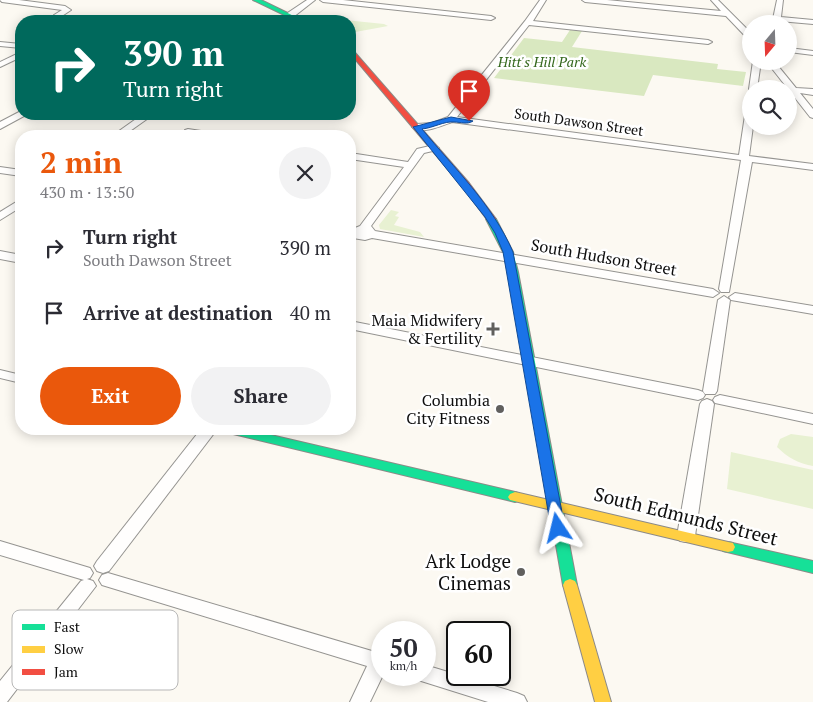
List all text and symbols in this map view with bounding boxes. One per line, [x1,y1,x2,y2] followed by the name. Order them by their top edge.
[742,15,798,70] north arrow
[742,15,797,135] map controls
[123,30,224,76] text: 390 m
[40,35,105,100] icon: right
[497,52,586,71] park label: Hitt's Hill Park
[448,70,490,121] pin
[123,74,223,103] text: Turn right
[455,77,483,105] icon: arrive
[742,80,797,135] button: search
[513,103,646,140] street label: South Dawson Street
[40,142,122,182] text: 2 min
[279,147,331,199] button: close
[40,181,134,203] text: 430 m · 13:50
[83,224,177,249] text: Turn right
[530,233,679,281] street label: South Hudson Street
[40,234,68,262] icon: right
[280,235,331,260] text: 390 m
[83,249,232,271] text: South Dawson Street
[40,299,68,327] icon: arrive
[83,300,272,325] text: Arrive at destination
[290,300,331,325] text: 40 m
[372,309,483,349] place label: Maia Midwifery & Fertility
[486,322,500,336] marker: Maia Midwifery & Fertility
[40,367,181,425] button: Exit
[191,367,331,425] button: Share
[406,389,490,429] place label: Columbia City Fitness
[494,403,506,415] marker: Columbia City Fitness
[592,481,781,550] street label: South Edmunds Street
[531,501,583,553] position arrow
[425,548,511,595] place label: Ark Lodge Cinemas
[515,566,527,578] marker: Ark Lodge Cinemas
[12,610,178,690] legend
[54,617,81,636] text: Fast
[446,621,511,686] speed limit sign: 60
[389,631,418,664] text: 50
[54,639,84,658] text: Slow
[390,658,417,673] text: km/h
[54,662,78,681] text: Jam

